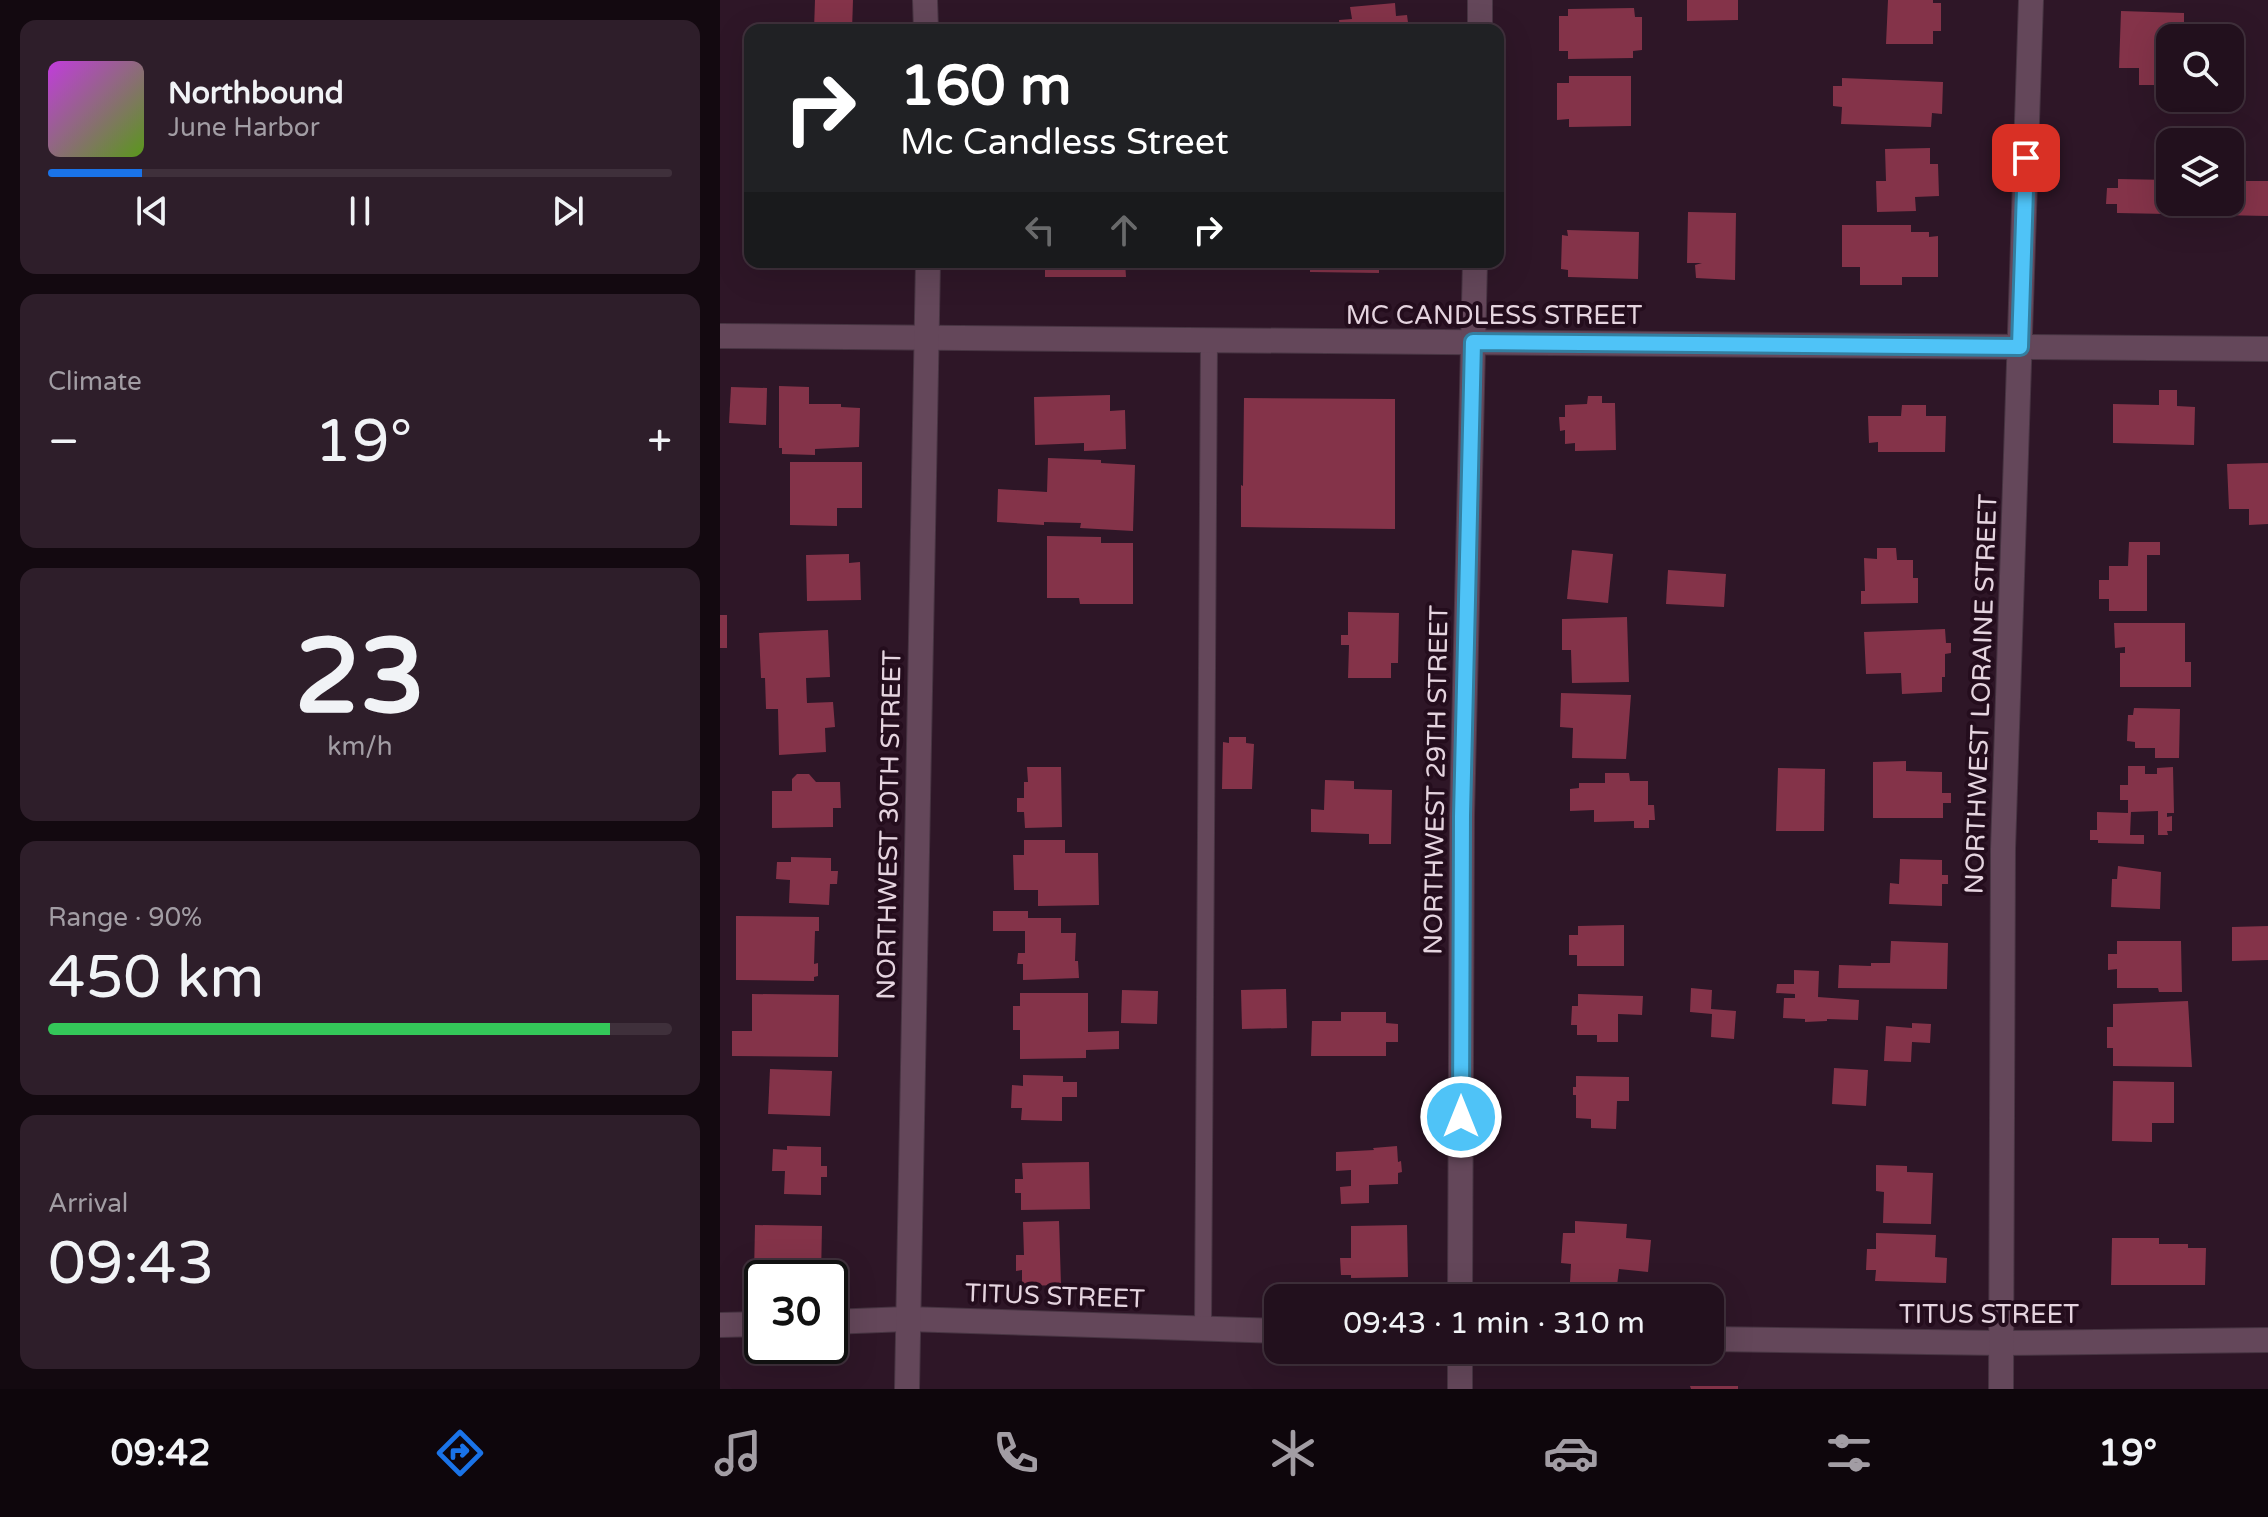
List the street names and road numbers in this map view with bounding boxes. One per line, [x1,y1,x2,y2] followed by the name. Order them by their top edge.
[1346,300,1642,331] street label: MC CANDLESS STREET
[1959,493,2003,895] street label: NORTHWEST LORAINE STREET
[1417,605,1455,955] street label: NORTHWEST 29TH STREET
[870,650,908,1000] street label: NORTHWEST 30TH STREET
[965,1277,1146,1315] street label: TITUS STREET
[1899,1299,2079,1330] street label: TITUS STREET

